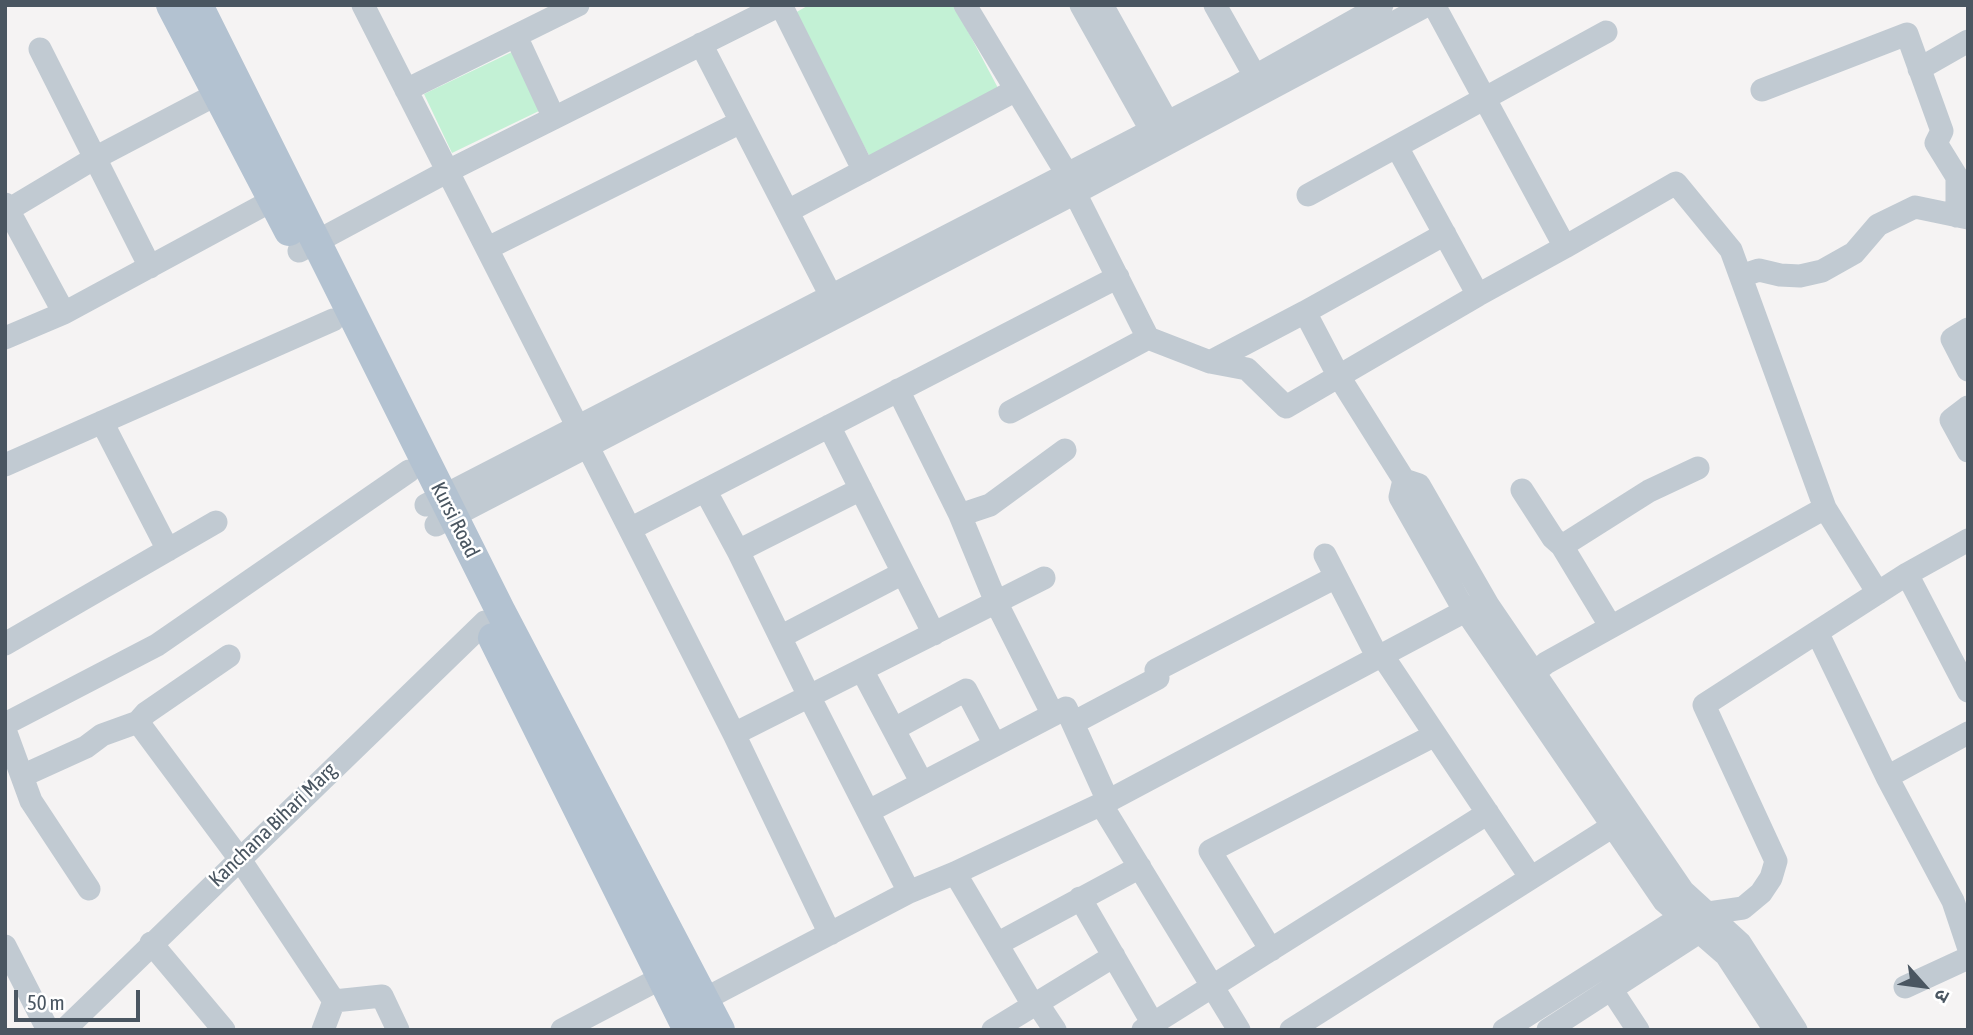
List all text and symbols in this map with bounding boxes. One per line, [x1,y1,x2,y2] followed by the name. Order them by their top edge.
[425,478,485,562] street label: Kursi Road
[204,758,342,892] street label: Kanchana Bihari Marg
[1889,951,1959,1021] north arrow
[18,976,144,1020] scale bar
[1930,986,1955,1006] text: उ
[27,990,65,1014] text: 50 m

